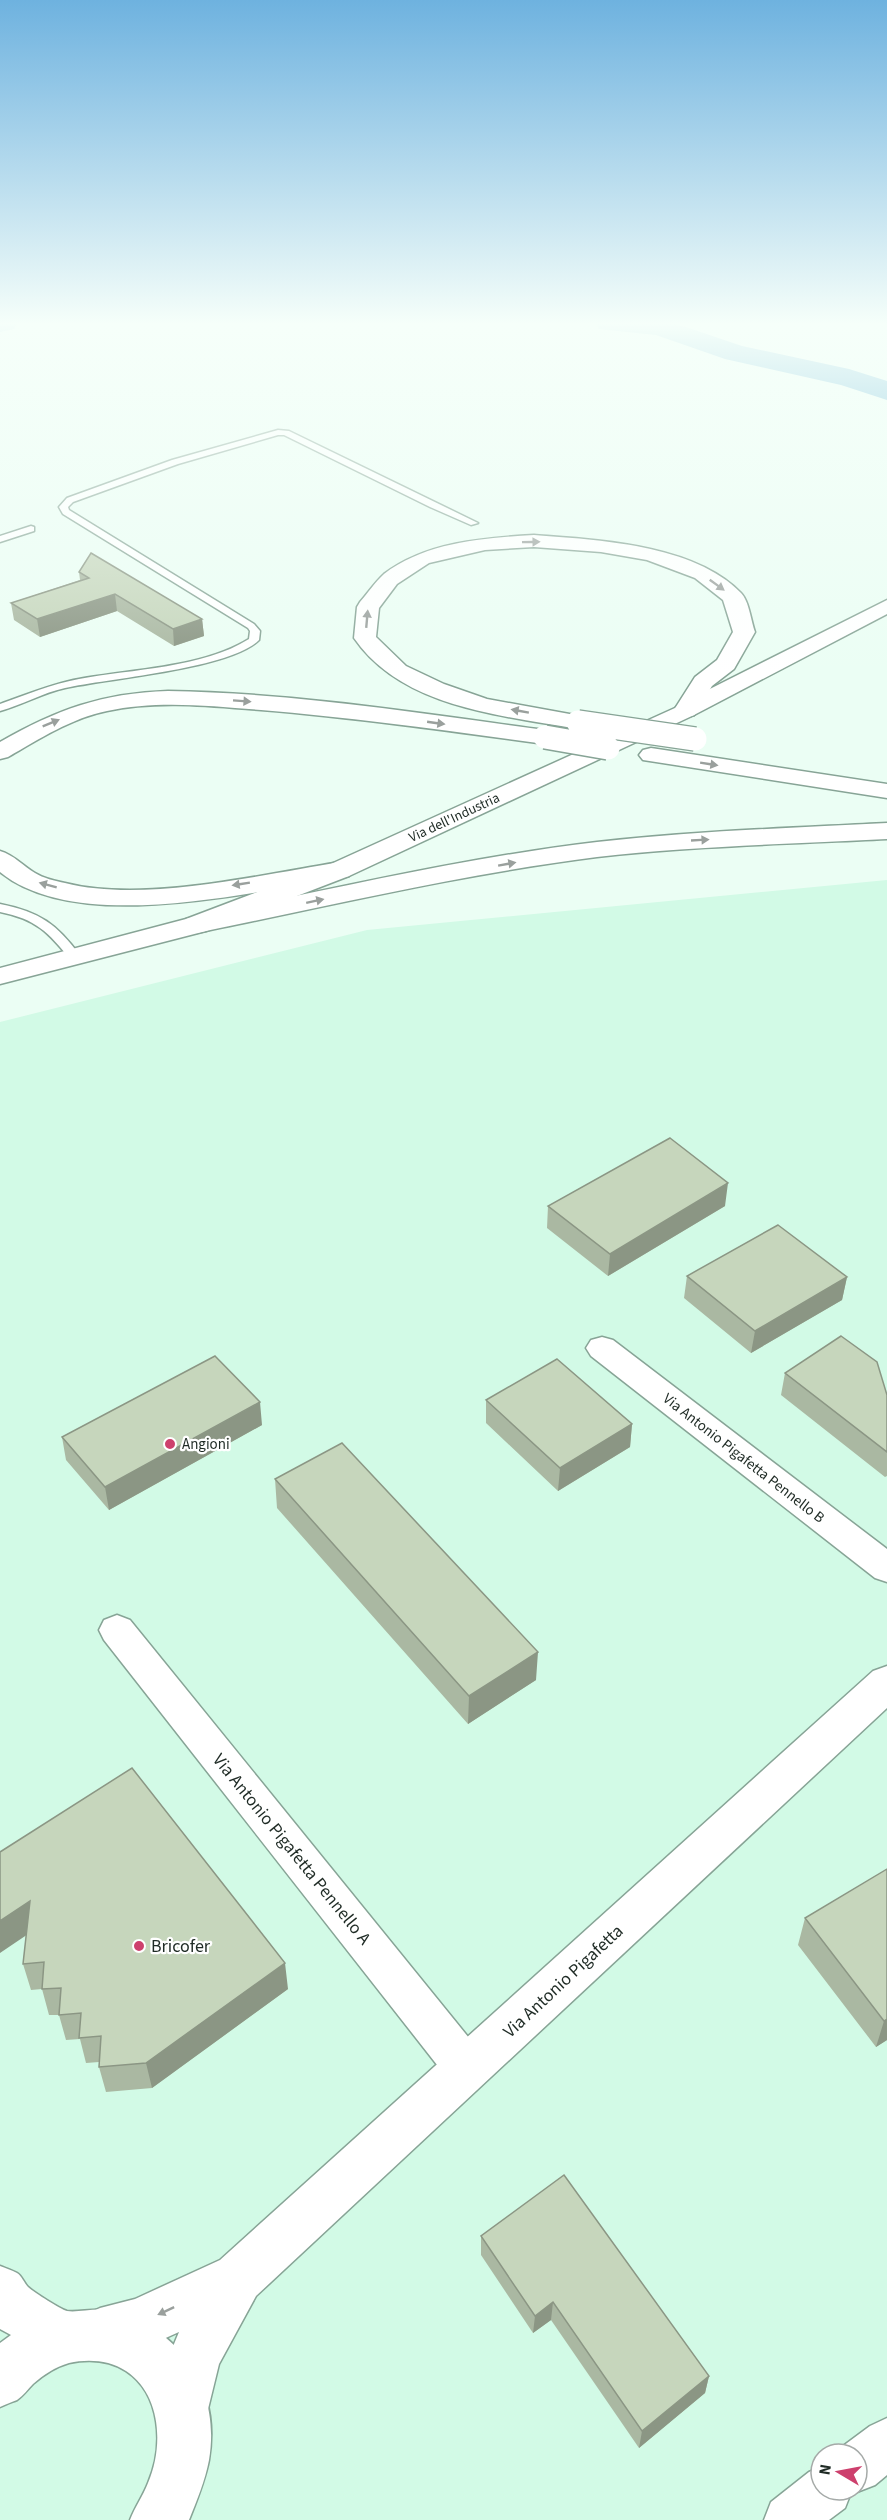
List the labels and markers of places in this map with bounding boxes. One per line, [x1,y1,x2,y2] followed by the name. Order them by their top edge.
[182,1434,230,1455] place label: Angioni
[163,1437,177,1451] marker: Angioni
[151,1934,211,1959] place label: Bricofer
[132,1939,146,1953] marker: Bricofer

